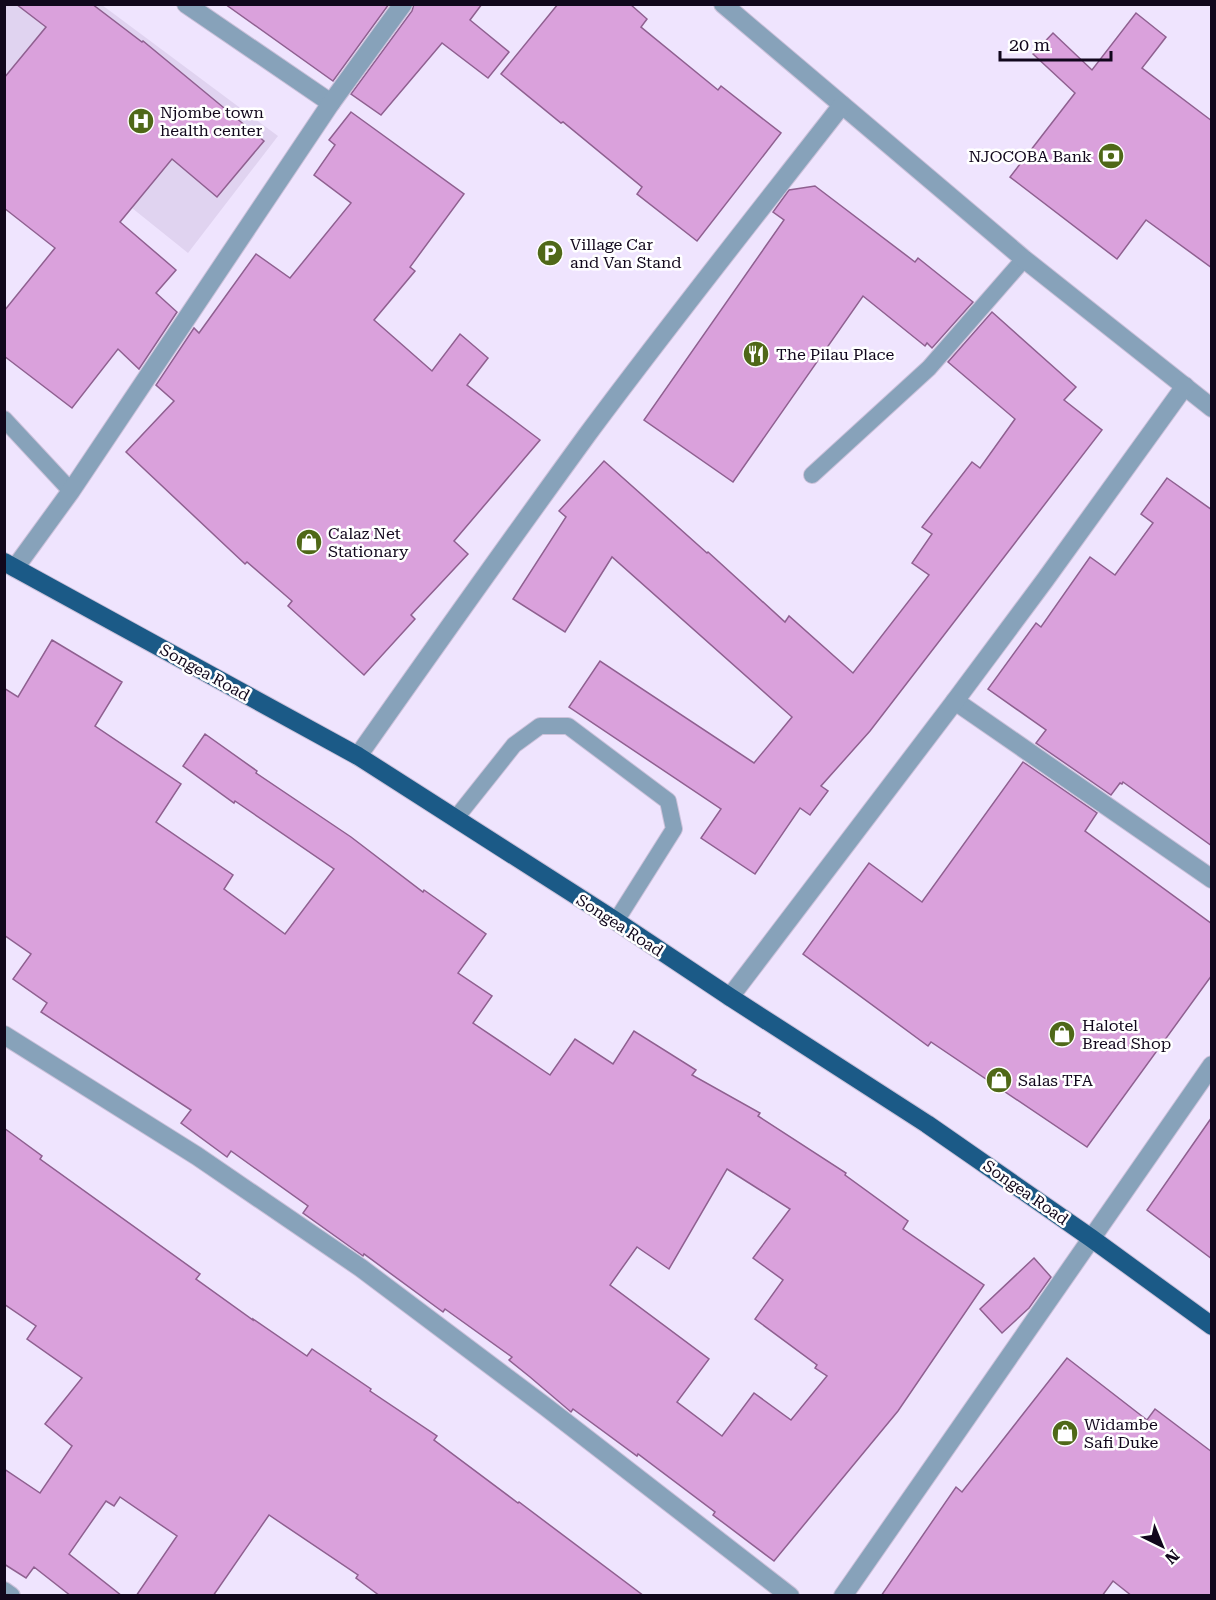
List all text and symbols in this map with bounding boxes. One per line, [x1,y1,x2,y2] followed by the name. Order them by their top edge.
[1000,24,1111,62] scale bar
[1009,34,1050,55] text: 20 m
[160,103,264,140] place label: Njombe town health center
[126,106,156,136] hospital icon: Njombe town health center
[1096,141,1126,171] bank icon: NJOCOBA Bank
[968,147,1092,166] place label: NJOCOBA Bank
[570,235,682,272] place label: Village Car and Van Stand
[535,238,565,268] parking icon: Village Car and Van Stand
[741,339,771,369] restaurant icon: The Pilau Place
[776,345,894,364] place label: The Pilau Place
[328,524,409,561] place label: Calaz Net Stationary
[294,527,324,557] shop icon: Calaz Net Stationary
[157,640,253,705] street label: Songea Road
[573,890,667,961] street label: Songea Road
[1082,1016,1171,1053] place label: Halotel Bread Shop
[1047,1019,1077,1049] shop icon: Halotel Bread Shop
[984,1065,1014,1095] shop icon: Salas TFA
[1018,1071,1094,1090] place label: Salas TFA
[979,1156,1072,1229] street label: Songea Road
[1084,1415,1159,1452] place label: Widambe Safi Duke
[1050,1418,1080,1448] shop icon: Widambe Safi Duke
[1132,1516,1192,1576] north arrow
[1161,1545,1183,1568] text: N

